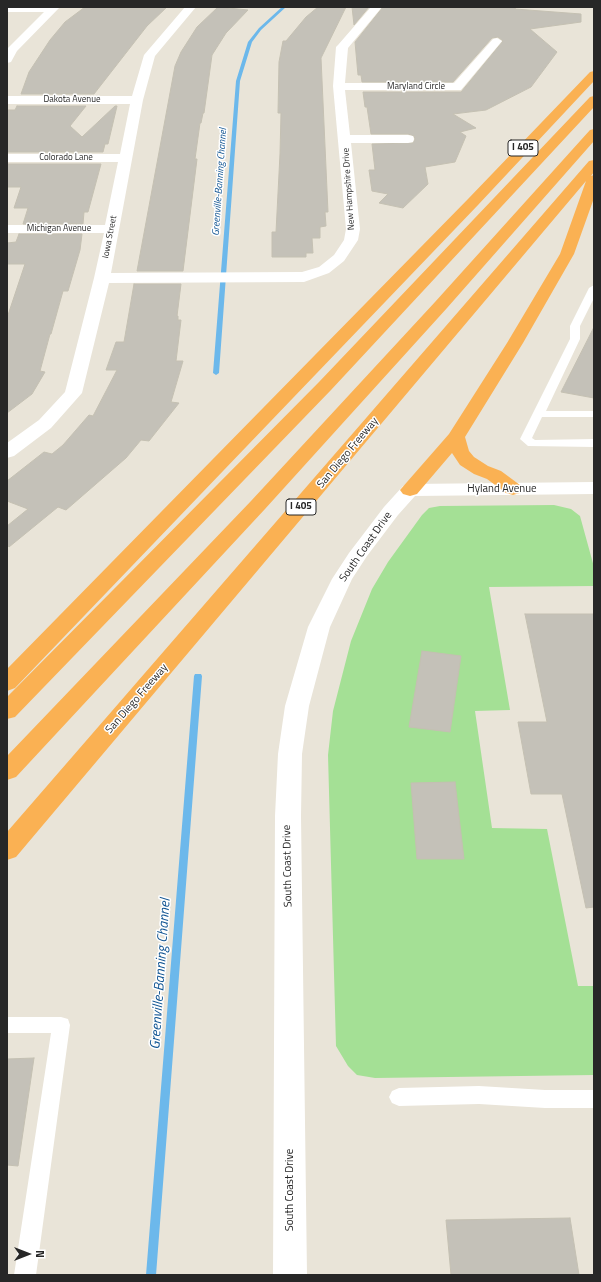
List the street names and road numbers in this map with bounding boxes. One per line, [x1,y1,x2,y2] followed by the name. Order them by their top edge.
[387,82,445,92] street label: Maryland Circle
[43,95,101,105] street label: Dakota Avenue
[508,140,538,156] road number: I 405
[341,147,357,231] street label: New Hampshire Drive
[39,153,93,163] street label: Colorado Lane
[101,215,119,259] street label: Iowa Street
[27,224,91,234] street label: Michigan Avenue
[315,415,381,491] street label: San Diego Freeway
[467,482,537,496] street label: Hyland Avenue
[286,499,316,515] road number: I 405
[337,509,395,585] street label: South Coast Drive
[103,661,171,737] street label: San Diego Freeway
[281,825,295,907] street label: South Coast Drive
[283,1149,297,1231] street label: South Coast Drive

